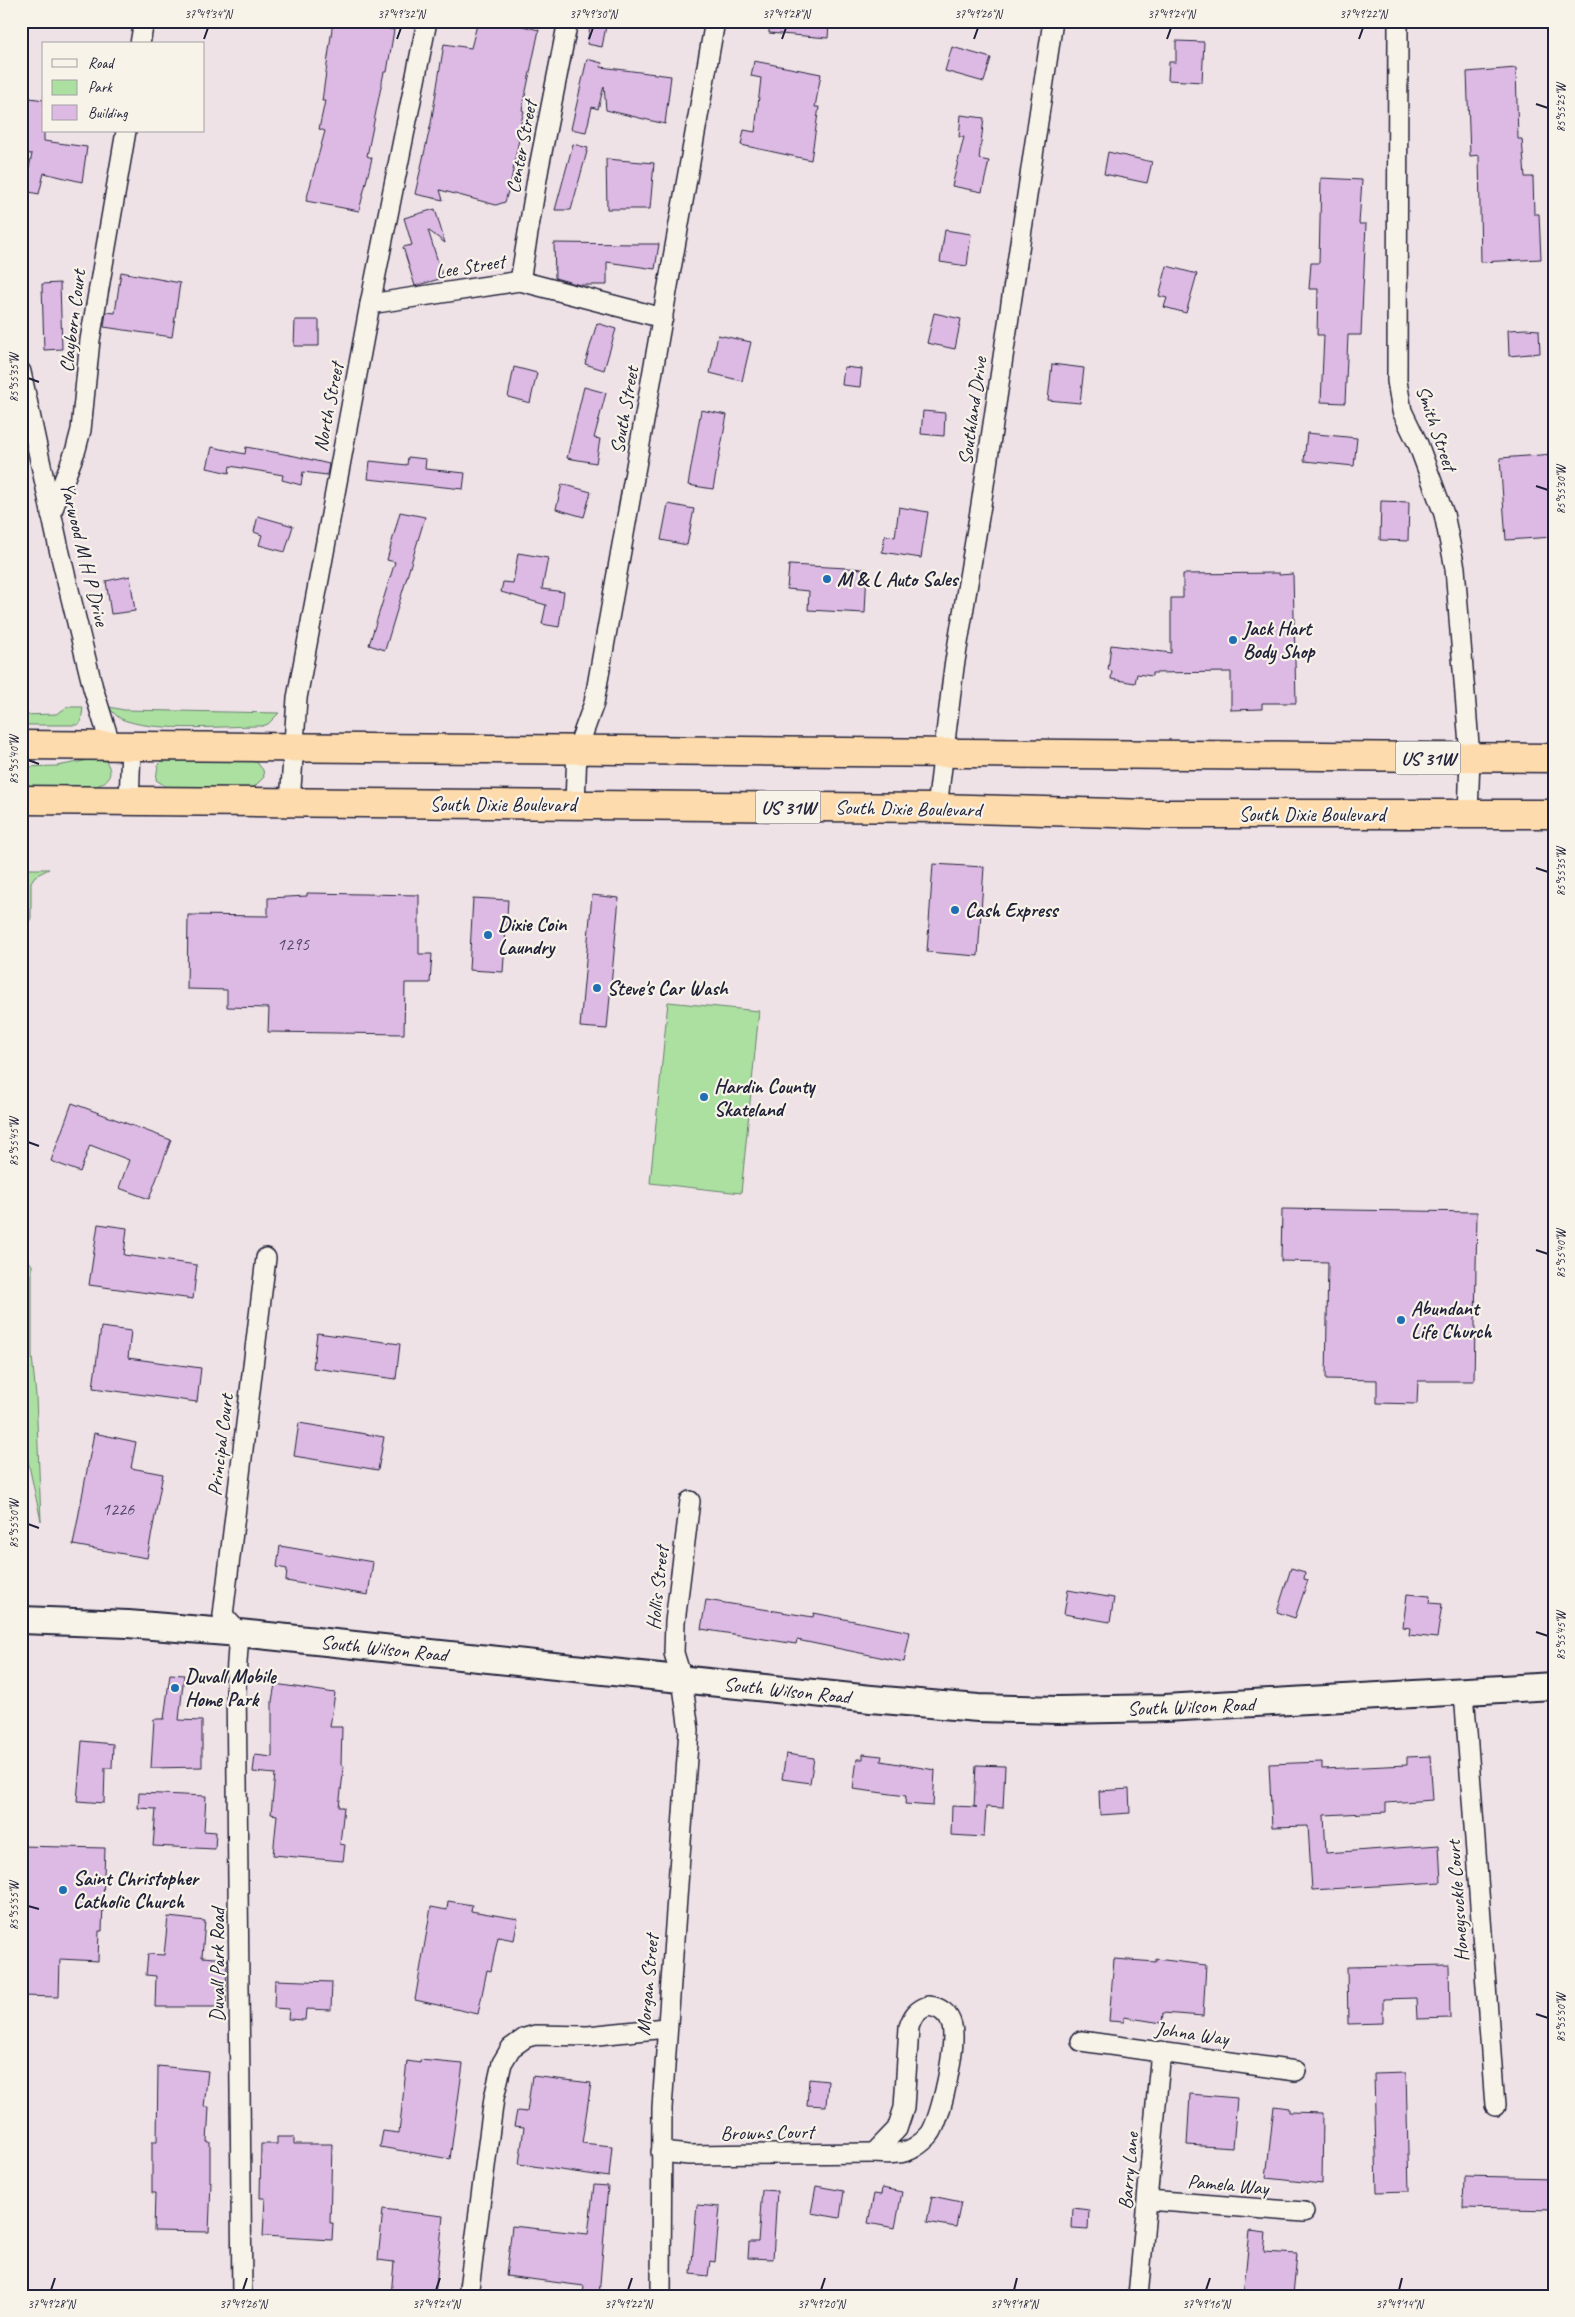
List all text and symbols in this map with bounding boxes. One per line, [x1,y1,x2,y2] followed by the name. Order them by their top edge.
[184,6,233,22] text: 37°49'34"N
[377,6,426,22] text: 37°49'32"N
[569,6,618,22] text: 37°49'30"N
[762,6,811,22] text: 37°49'28"N
[954,6,1003,22] text: 37°49'26"N
[1147,6,1196,22] text: 37°49'24"N
[1339,6,1388,22] text: 37°49'22"N
[42,42,205,132] legend
[88,54,115,73] text: Road
[88,78,113,97] text: Park
[1553,81,1569,132] text: 85°55'25"W
[500,95,543,195] street label: Center Street
[88,104,128,123] text: Building
[434,248,510,284] street label: Lee Street
[54,266,91,374] street label: Clayborn Court
[6,351,22,402] text: 85°55'35"W
[953,354,993,467] street label: Southland Drive
[308,357,350,454] street label: North Street
[605,362,645,455] street label: South Street
[1410,382,1464,477] street label: Smith Street
[1553,463,1569,514] text: 85°55'30"W
[55,480,115,630] street label: Yarwood M H P Drive
[837,567,960,592] place label: M & L Auto Sales
[821,573,833,585] marker: M & L Auto Sales
[1241,616,1316,665] place label: Jack Hart Body Shop
[1227,634,1239,646] marker: Jack Hart Body Shop
[6,733,22,784] text: 85°55'40"W
[1396,741,1460,774] road number: US 31W
[756,790,820,824] road number: US 31W
[430,792,579,817] street label: South Dixie Boulevard
[835,795,985,822] street label: South Dixie Boulevard
[1239,802,1388,827] street label: South Dixie Boulevard
[1553,845,1569,896] text: 85°55'35"W
[965,898,1060,923] place label: Cash Express
[949,904,961,916] marker: Cash Express
[498,912,567,960] place label: Dixie Coin Laundry
[482,929,494,941] marker: Dixie Coin Laundry
[277,933,310,955] house number: 1295
[607,976,729,1001] place label: Steve's Car Wash
[591,982,603,994] marker: Steve's Car Wash
[714,1074,817,1122] place label: Hardin County Skateland
[698,1091,710,1103] marker: Hardin County Skateland
[6,1115,22,1166] text: 85°55'45"W
[1553,1227,1569,1278] text: 85°55'40"W
[1411,1296,1492,1344] place label: Abundant Life Church
[1395,1314,1407,1326] marker: Abundant Life Church
[202,1390,239,1497] street label: Principal Court
[6,1497,22,1548] text: 85°55'50"W
[102,1498,135,1520] house number: 1226
[641,1542,675,1631] street label: Hollis Street
[1553,1609,1569,1660] text: 85°55'45"W
[319,1629,452,1668] street label: South Wilson Road
[185,1664,277,1712] place label: Duvall Mobile Home Park
[722,1671,855,1710] street label: South Wilson Road
[169,1682,181,1694] marker: Duvall Mobile Home Park
[1127,1692,1258,1721] street label: South Wilson Road
[1441,1837,1474,1963] street label: Honeysuckle Court
[73,1866,201,1914] place label: Saint Christopher Catholic Church
[6,1879,22,1930] text: 85°55'55"W
[57,1884,69,1896] marker: Saint Christopher Catholic Church
[205,1905,230,2022] street label: Duvall Park Road
[631,1930,665,2037] street label: Morgan Street
[1553,1991,1569,2042] text: 85°55'50"W
[1153,2016,1232,2051] street label: Johna Way
[720,2119,817,2146] street label: Browns Court
[1113,2130,1144,2211] street label: Barry Lane
[1186,2169,1272,2201] street label: Pamela Way
[27,2296,76,2312] text: 37°49'28"N
[219,2296,268,2312] text: 37°49'26"N
[412,2296,461,2312] text: 37°49'24"N
[604,2296,653,2312] text: 37°49'22"N
[797,2296,846,2312] text: 37°49'20"N
[990,2296,1039,2312] text: 37°49'18"N
[1182,2296,1231,2312] text: 37°49'16"N
[1375,2296,1424,2312] text: 37°49'14"N

